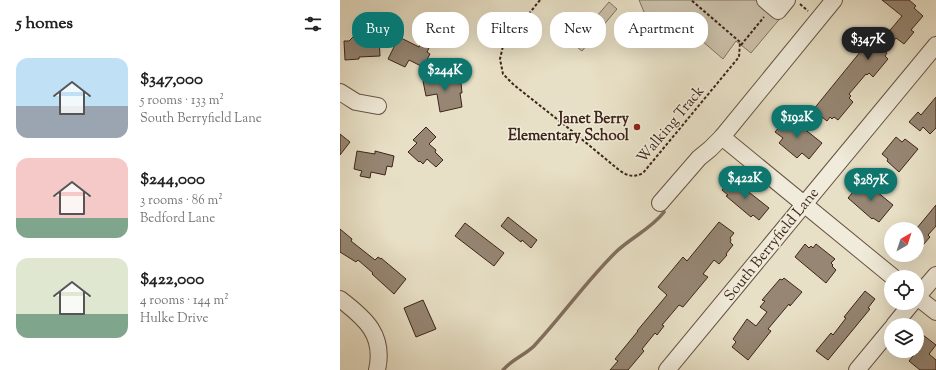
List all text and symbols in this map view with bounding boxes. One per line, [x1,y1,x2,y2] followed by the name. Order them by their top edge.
[16,12,73,36] text: 5 homes
[352,12,404,48] chip: Buy
[412,12,469,48] chip: Rent
[477,12,542,48] chip: Filters
[550,12,606,48] chip: New
[614,12,708,48] chip: Apartment
[302,13,324,35] icon: filters
[840,27,896,61] pin: $347K
[851,31,885,49] text: $347K
[417,58,473,92] pin: $244K
[427,62,463,80] text: $244K
[140,68,203,92] text: $347,000
[48,74,96,122] icon: home
[633,82,710,168] street label: Walking Track
[140,92,224,110] text: 5 rooms · 133 m²
[769,105,825,139] pin: $192K
[508,109,630,147] place label: Janet Berry Elementary School
[780,109,814,127] text: $192K
[140,110,262,128] text: South Berryfield Lane
[632,122,642,132] marker: Janet Berry Elementary School
[717,166,773,200] pin: $422K
[140,168,205,192] text: $244,000
[843,168,899,202] pin: $287K
[727,170,763,188] text: $422K
[853,172,889,190] text: $287K
[48,174,96,222] icon: home
[720,184,825,306] street label: South Berryfield Lane
[140,192,223,210] text: 3 rooms · 86 m²
[140,210,215,228] text: Bedford Lane
[884,222,924,262] north arrow
[884,222,924,358] map controls
[140,268,204,292] text: $422,000
[884,270,924,310] button: locate
[48,274,96,322] icon: home
[140,292,229,310] text: 4 rooms · 144 m²
[140,310,208,328] text: Hulke Drive
[884,318,924,358] button: layers

